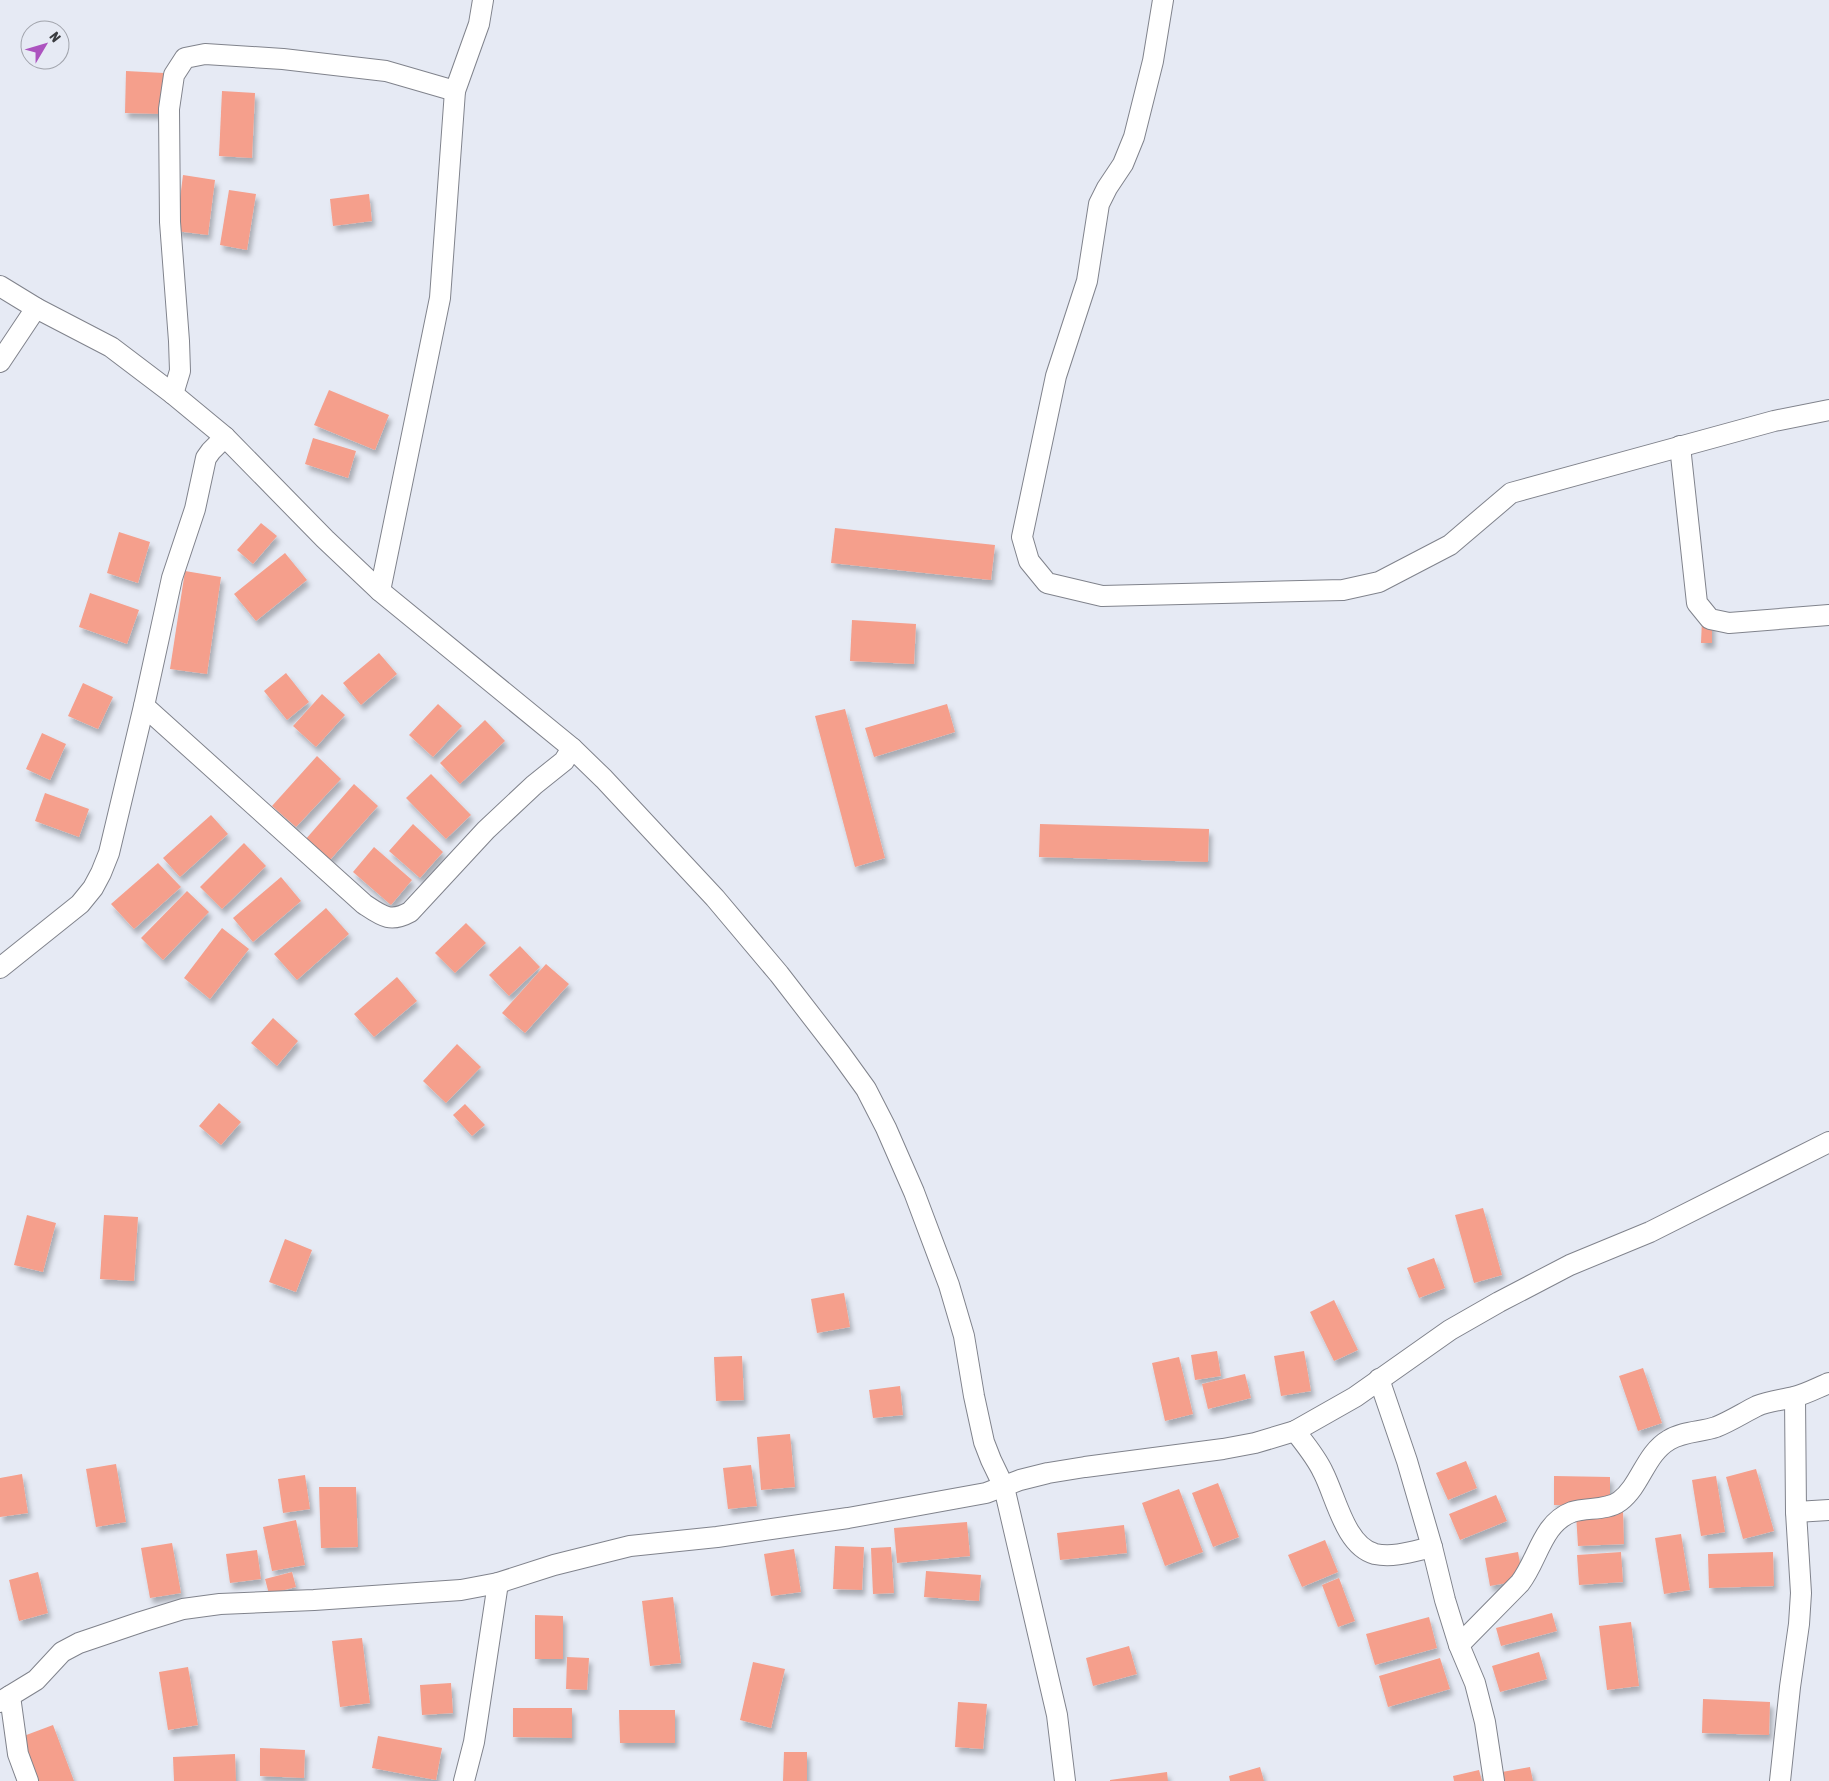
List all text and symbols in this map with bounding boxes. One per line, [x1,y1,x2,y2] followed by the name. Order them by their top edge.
[20,20,70,70] north arrow
[46,29,64,45] text: N

